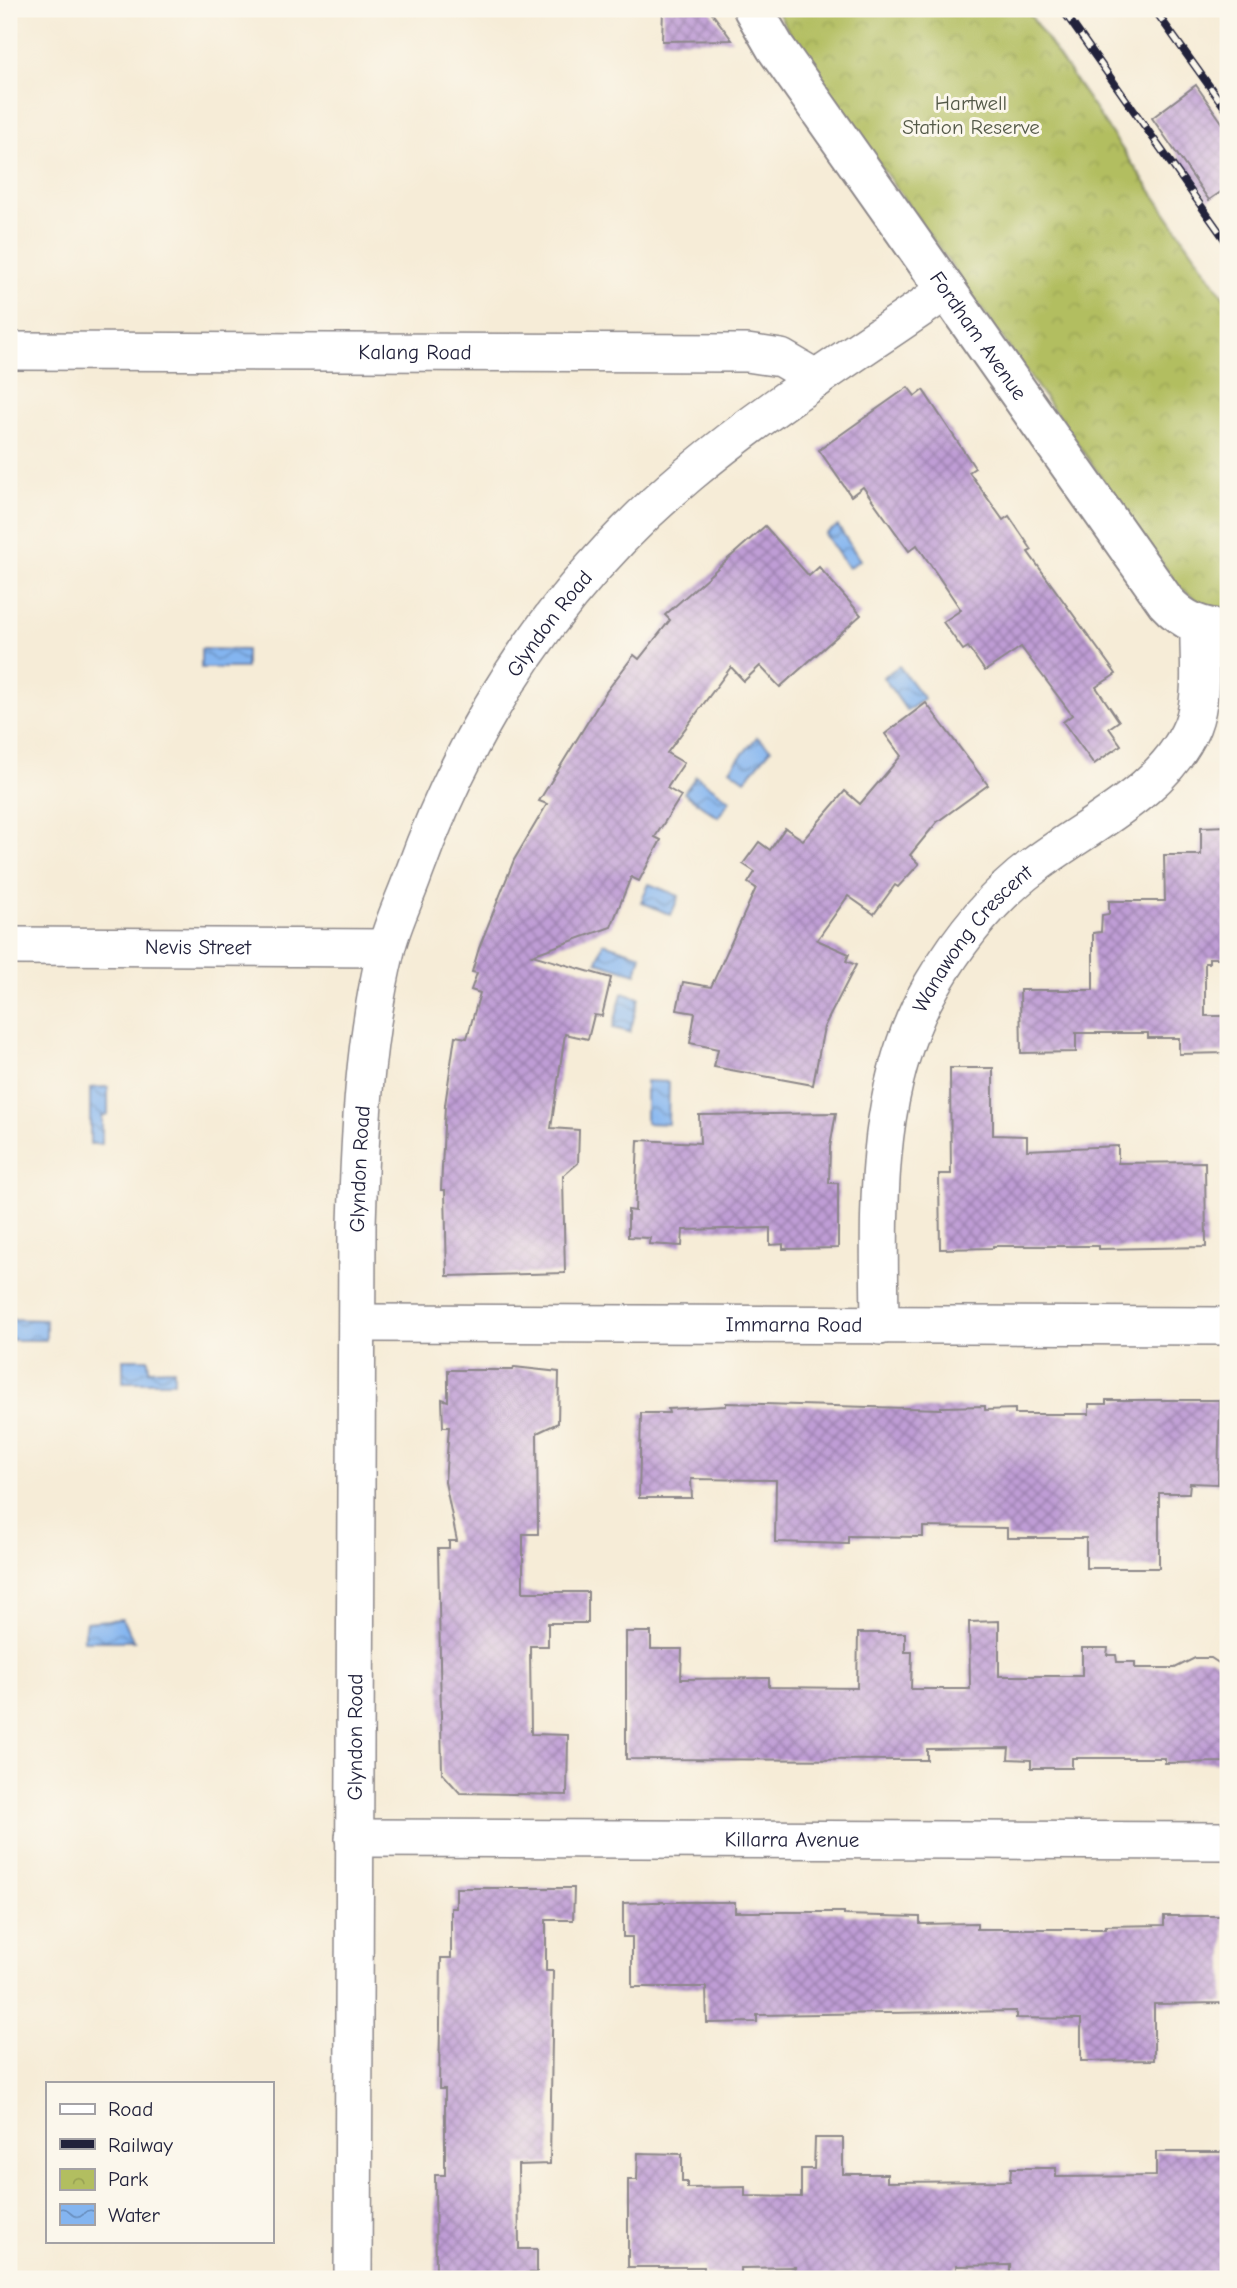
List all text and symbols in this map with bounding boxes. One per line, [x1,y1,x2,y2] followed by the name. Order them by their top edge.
[902,91,1040,139] park label: Hartwell Station Reserve
[925,267,1032,404] street label: Fordham Avenue
[358,340,472,364] street label: Kalang Road
[502,566,597,681] street label: Glyndon Road
[908,859,1038,1016] street label: Wanawong Crescent
[145,935,252,959] street label: Nevis Street
[345,1105,375,1233] street label: Glyndon Road
[725,1312,863,1337] street label: Immarna Road
[343,1673,367,1801] street label: Glyndon Road
[725,1827,859,1852] street label: Killarra Avenue
[46,2082,273,2242] legend
[108,2097,153,2121] text: Road
[108,2133,173,2157] text: Railway
[108,2167,148,2191] text: Park
[108,2203,161,2227] text: Water

